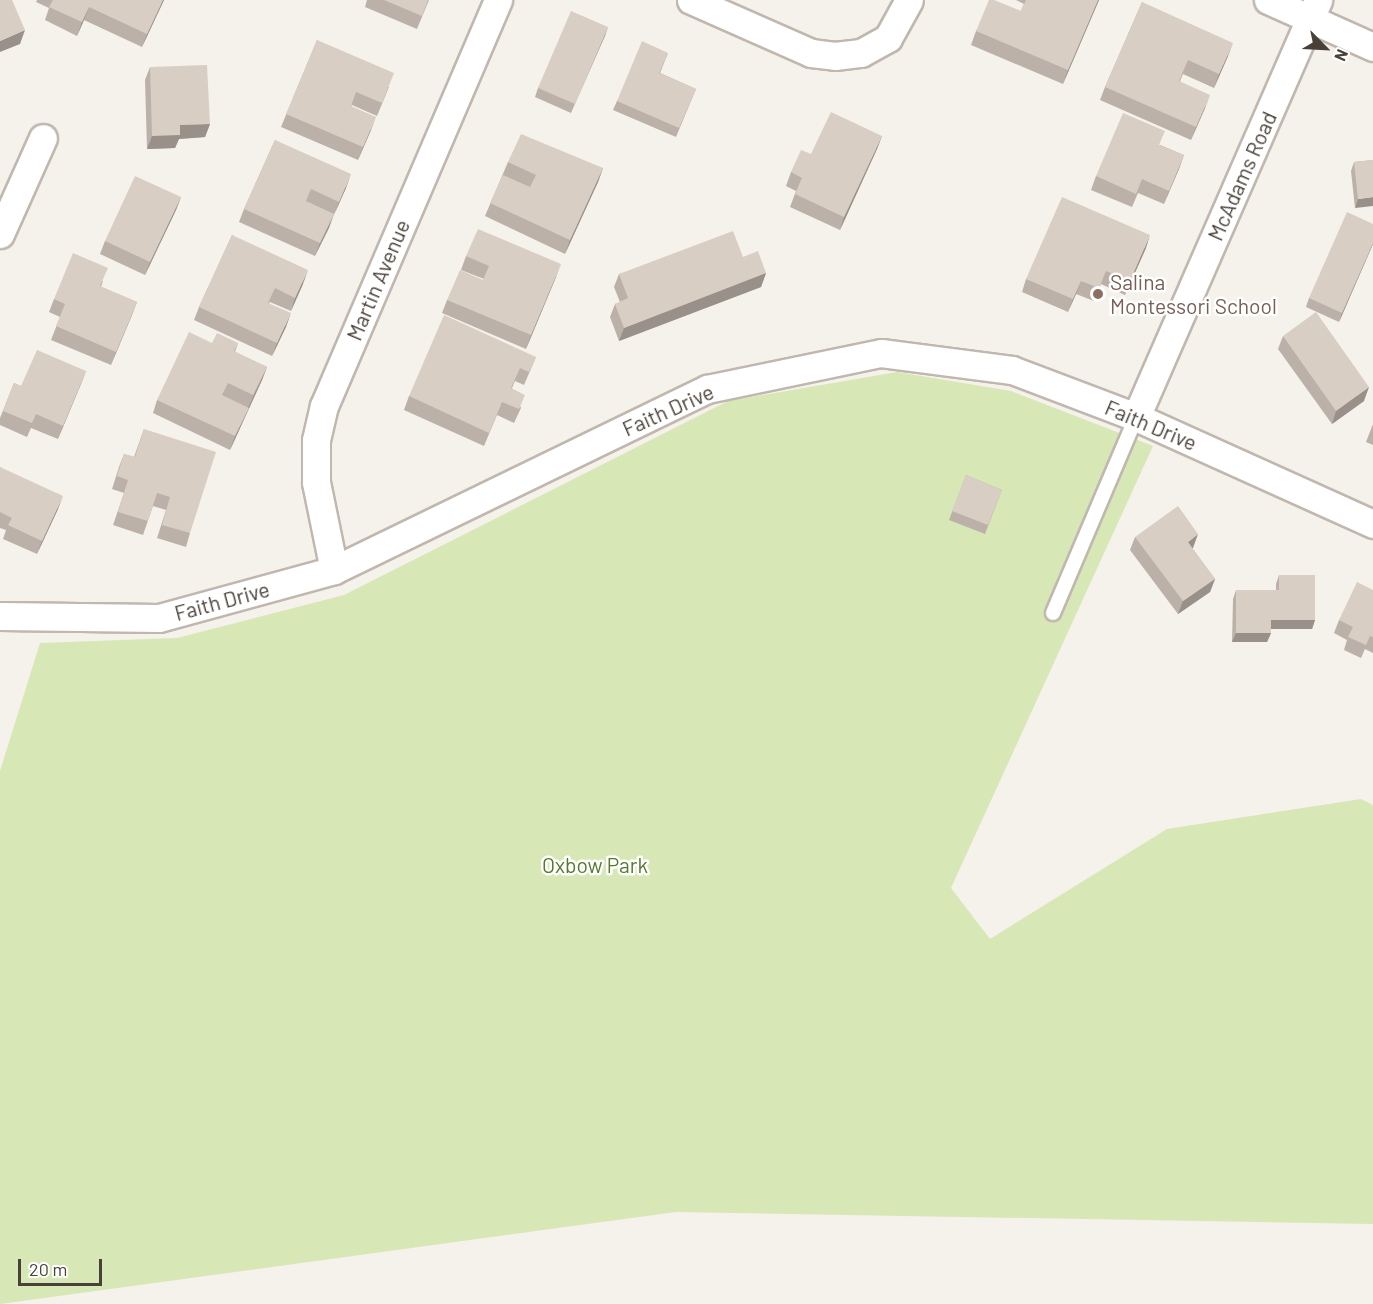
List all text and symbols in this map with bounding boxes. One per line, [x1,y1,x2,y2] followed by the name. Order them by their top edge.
[1295,18,1355,78] north arrow
[1331,47,1353,64] text: N
[1202,108,1282,244] street label: McAdams Road
[341,216,415,344] street label: Martin Avenue
[1110,269,1277,319] place label: Salina Montessori School
[1091,287,1105,301] marker: Salina Montessori School
[618,379,718,441] street label: Faith Drive
[1101,394,1201,456] street label: Faith Drive
[172,576,272,626] street label: Faith Drive
[542,852,648,878] park label: Oxbow Park
[21,1247,105,1285] scale bar
[29,1258,67,1280] text: 20 m

